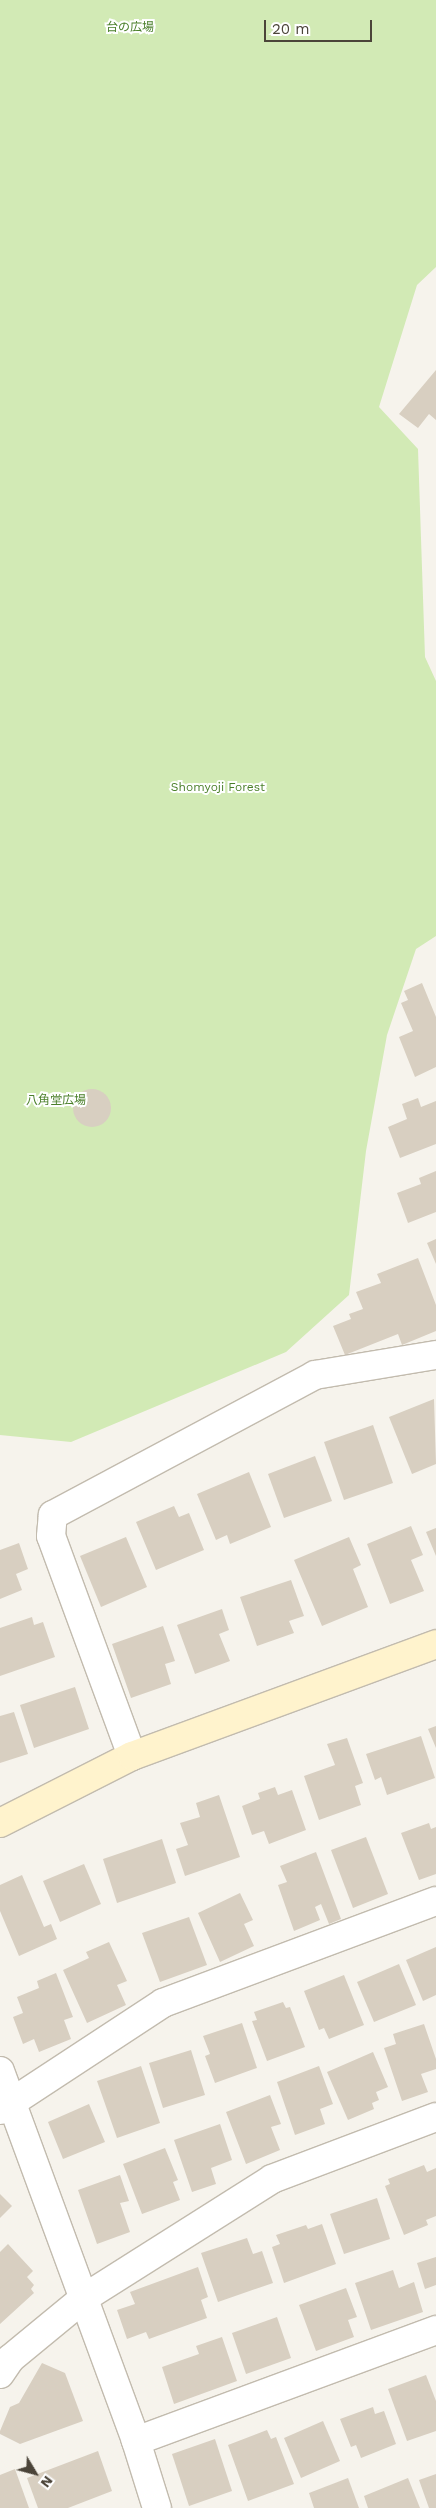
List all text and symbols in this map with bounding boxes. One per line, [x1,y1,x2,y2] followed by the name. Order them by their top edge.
[266,10,374,42] scale bar
[272,20,310,38] text: 20 m
[106,21,154,35] park label: 台の広場
[171,781,265,795] park label: Shomyoji Forest
[26,1094,86,1108] park label: 八角堂広場
[10,2448,60,2498] north arrow
[37,2473,56,2491] text: N

